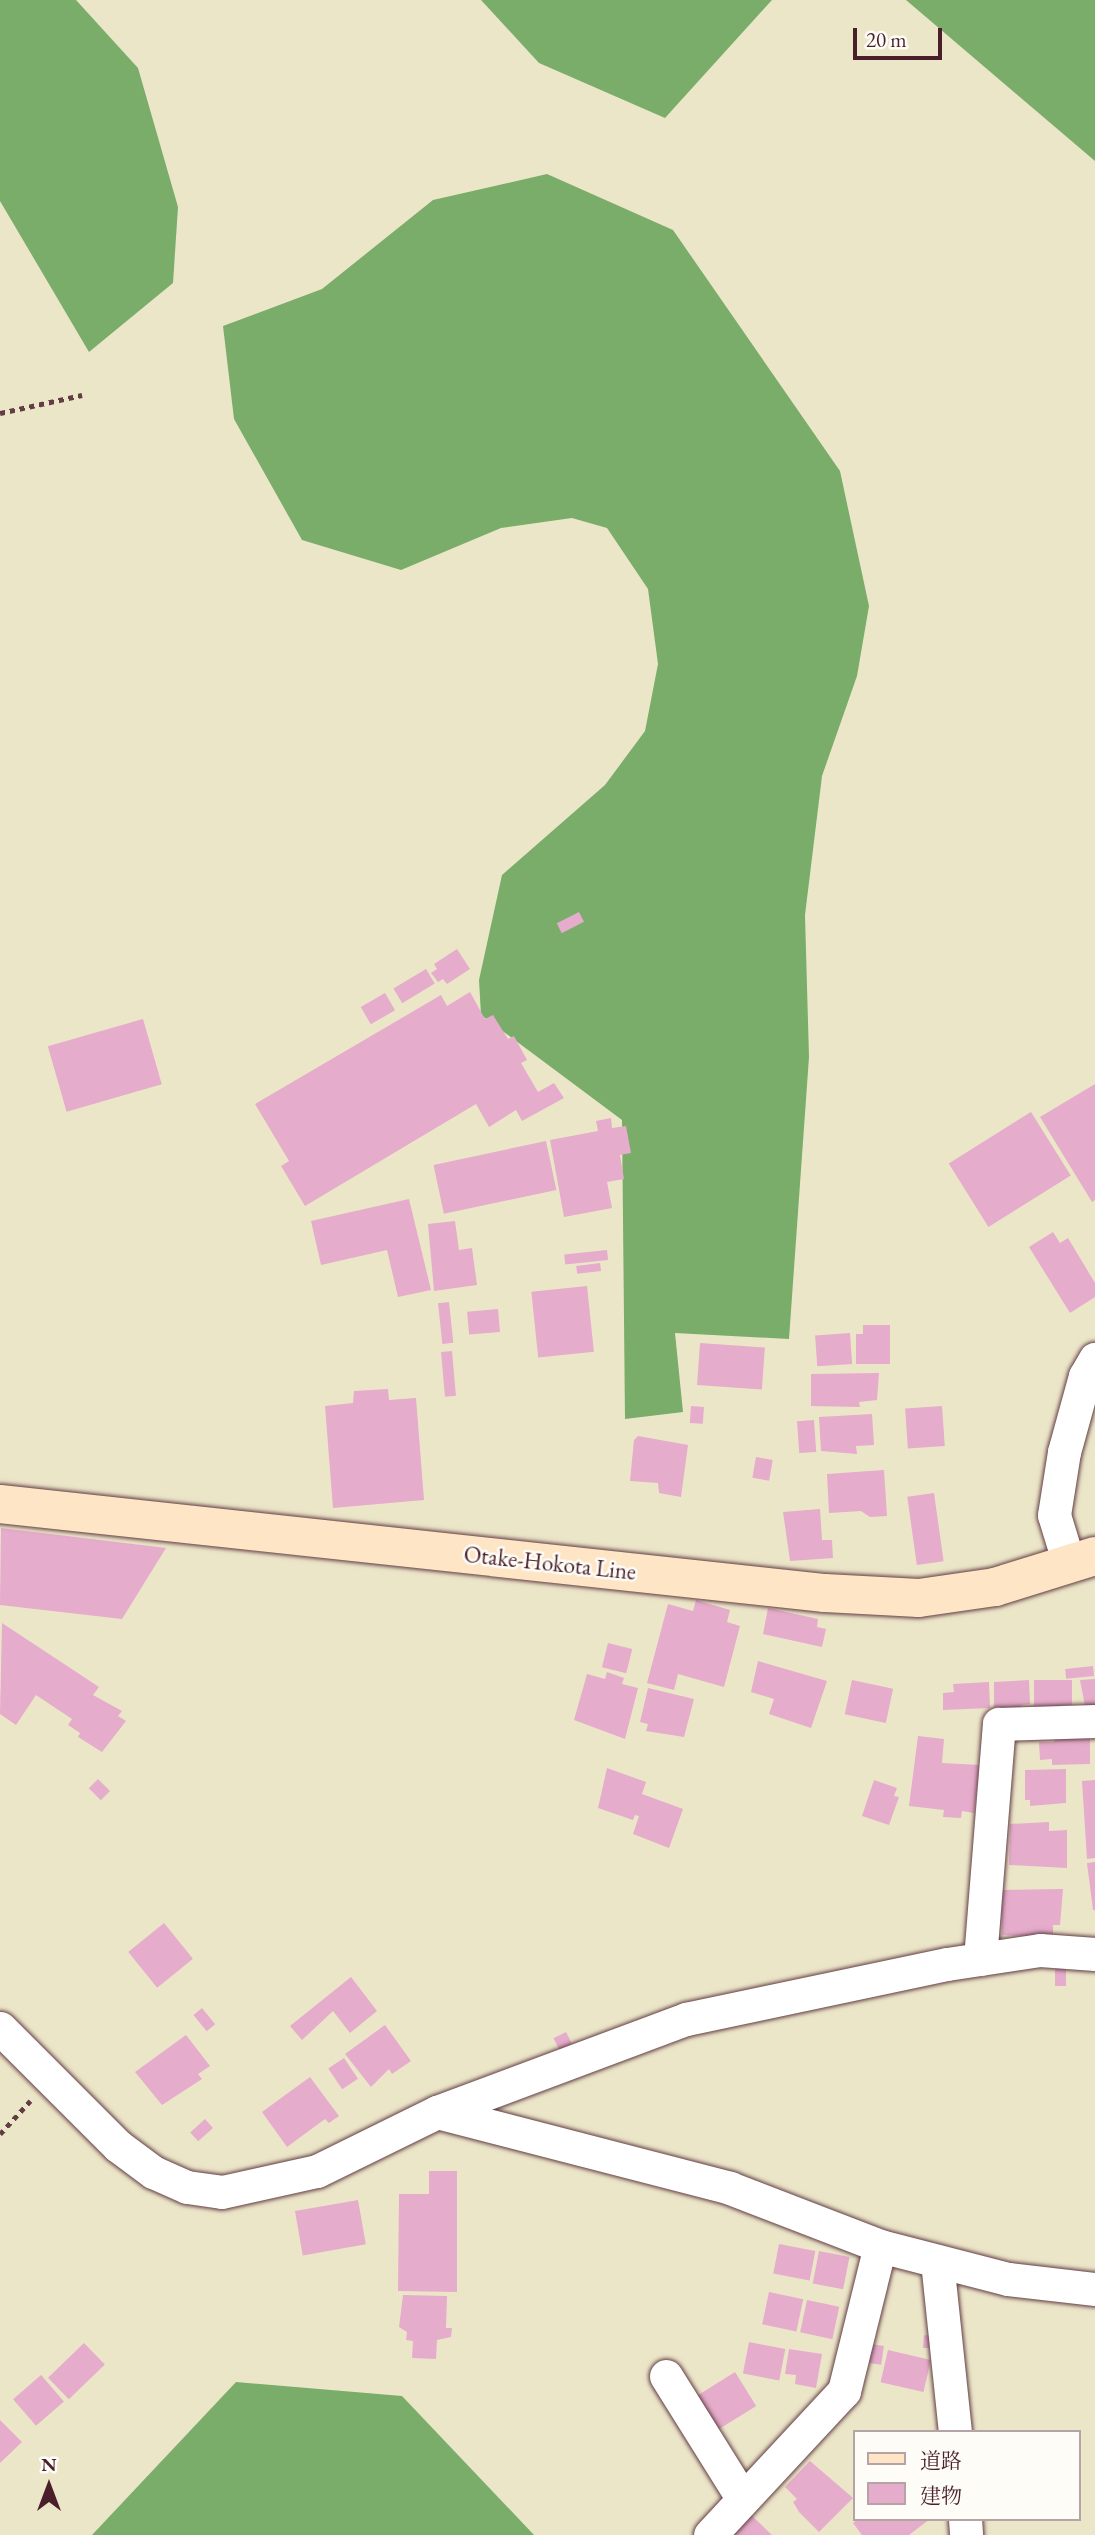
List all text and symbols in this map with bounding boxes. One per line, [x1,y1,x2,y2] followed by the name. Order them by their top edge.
[857,14,946,58] scale bar
[866,26,907,53] text: 20 m
[463,1540,637,1586] street label: Otake-Hokota Line
[853,2430,1081,2521] legend
[920,2447,962,2474] text: 道路
[14,2451,84,2521] north arrow
[41,2452,57,2477] text: N
[920,2482,962,2509] text: 建物

